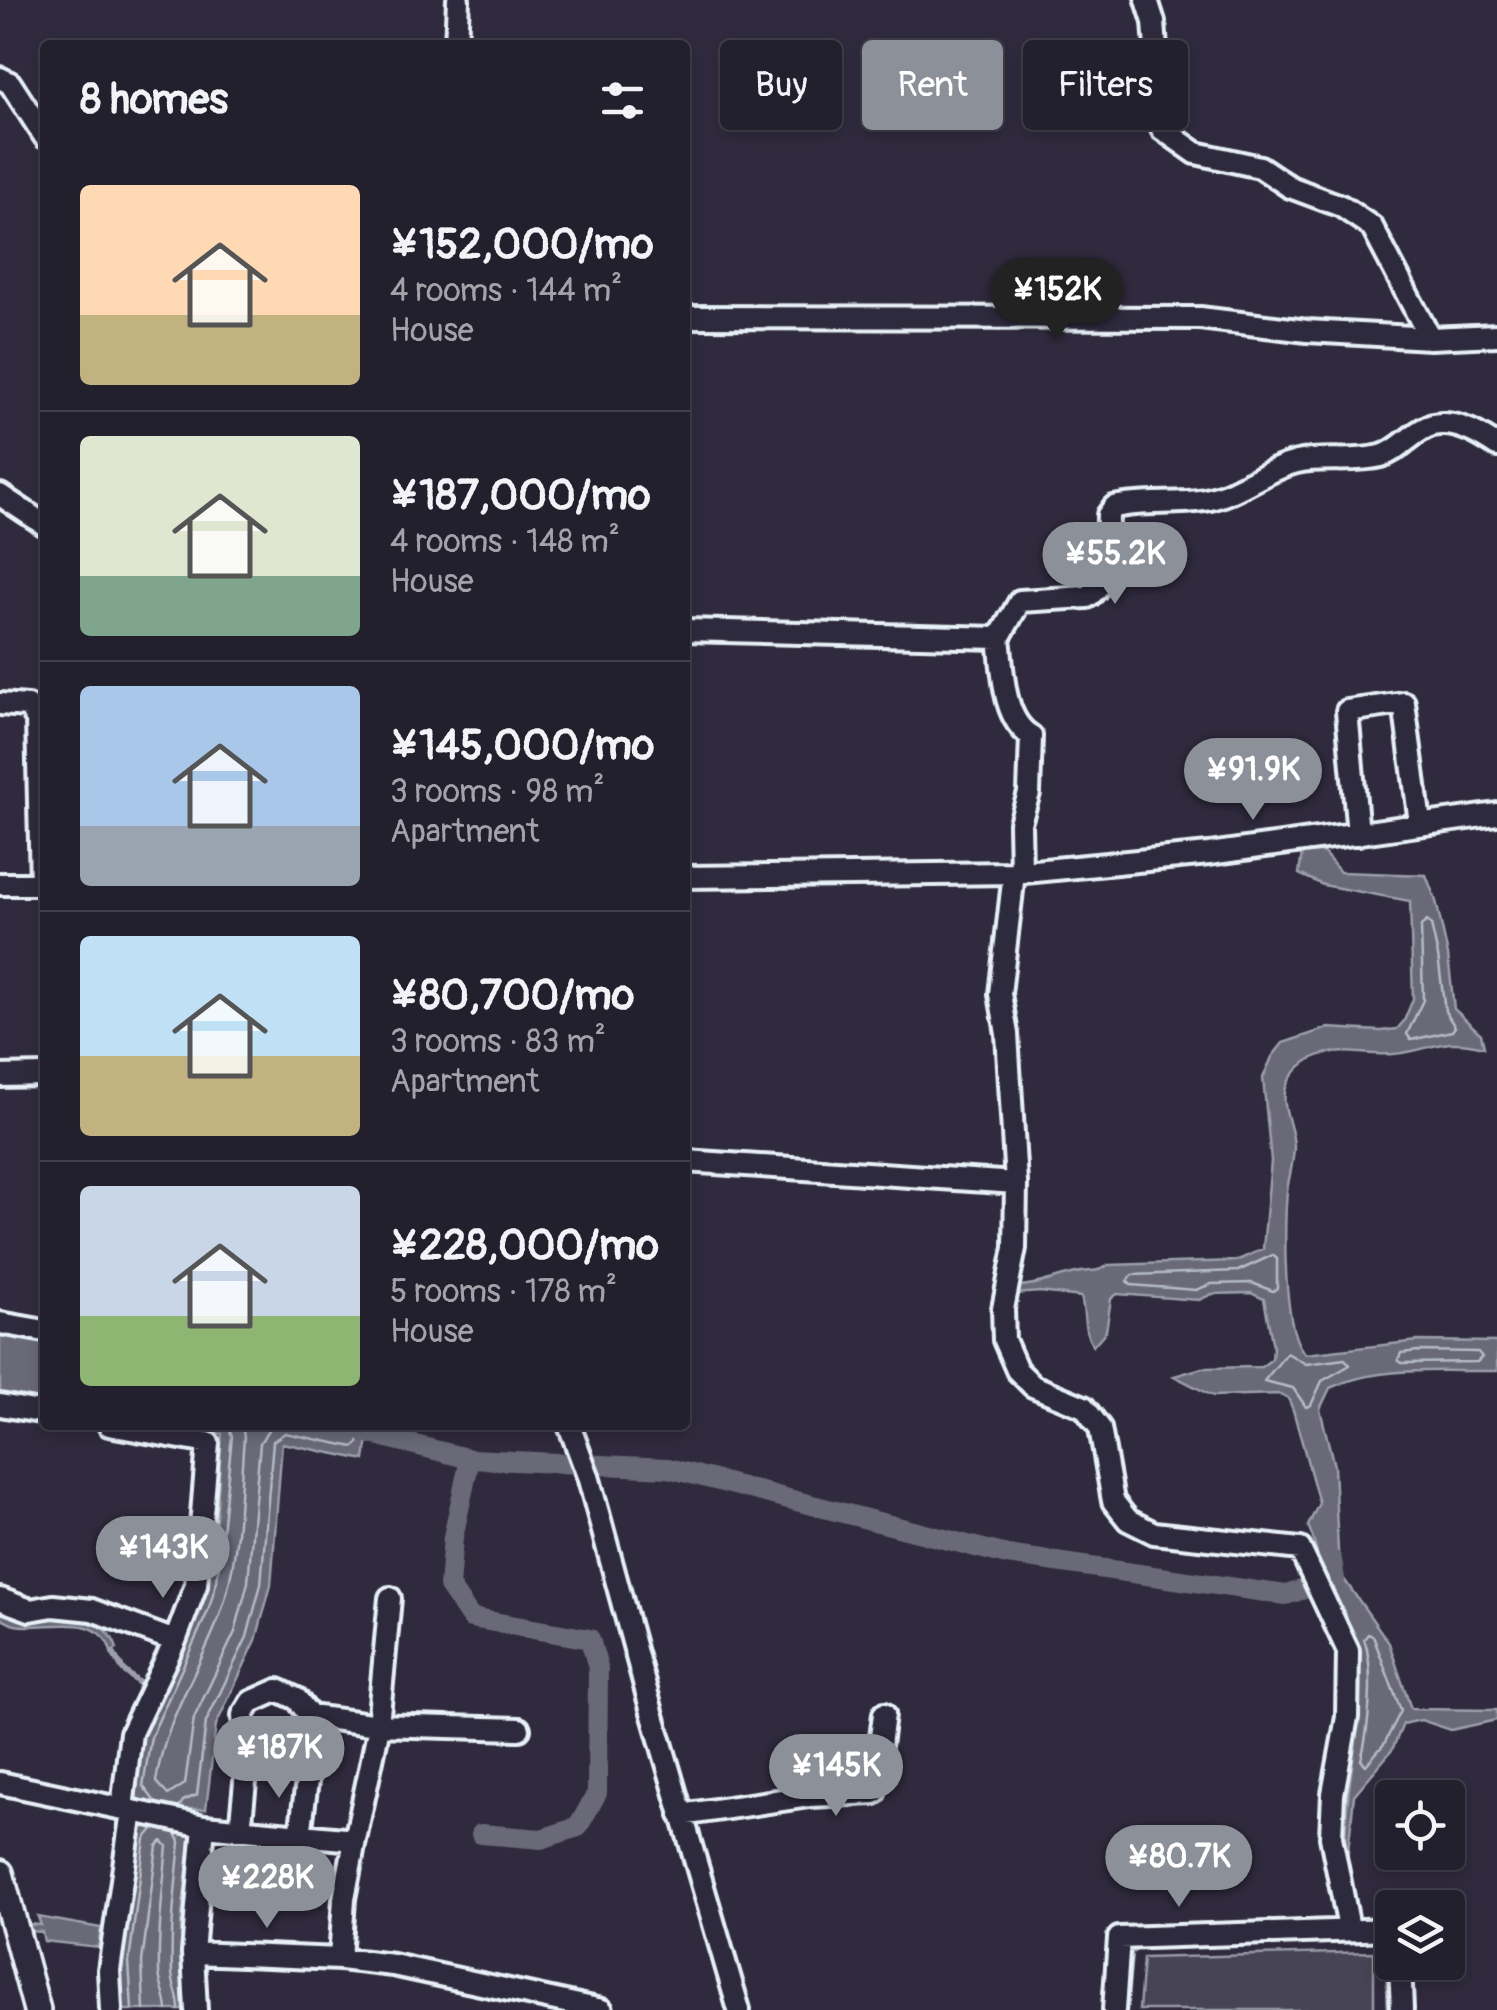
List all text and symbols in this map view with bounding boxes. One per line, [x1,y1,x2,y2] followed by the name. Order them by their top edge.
[720,40,842,130] chip: Buy
[862,40,1003,130] chip: Rent
[1023,40,1188,130] chip: Filters
[595,73,650,128] icon: filters
[80,74,228,126] text: 8 homes
[390,219,653,271] text: ¥152,000/mo
[160,225,280,345] icon: home
[987,258,1127,343] pin: ¥152K
[1012,270,1102,310] text: ¥152K
[390,271,622,311] text: 4 rooms · 144 m²
[390,311,474,351] text: House
[390,470,651,522] text: ¥187,000/mo
[160,476,280,596] icon: home
[390,522,620,562] text: 4 rooms · 148 m²
[1034,522,1196,607] pin: ¥55.2K
[1064,534,1166,574] text: ¥55.2K
[390,562,474,602] text: House
[390,720,654,772] text: ¥145,000/mo
[160,726,280,846] icon: home
[1172,738,1334,823] pin: ¥91.9K
[1206,750,1300,790] text: ¥91.9K
[390,772,604,812] text: 3 rooms · 98 m²
[390,812,539,852] text: Apartment
[390,970,634,1022] text: ¥80,700/mo
[160,976,280,1096] icon: home
[390,1022,606,1062] text: 3 rooms · 83 m²
[390,1062,539,1102] text: Apartment
[390,1220,659,1272] text: ¥228,000/mo
[160,1226,280,1346] icon: home
[390,1272,617,1312] text: 5 rooms · 178 m²
[390,1312,474,1352] text: House
[93,1516,233,1601] pin: ¥143K
[118,1528,208,1568] text: ¥143K
[209,1716,349,1801] pin: ¥187K
[235,1728,323,1768] text: ¥187K
[766,1734,906,1819] pin: ¥145K
[791,1746,881,1786] text: ¥145K
[1375,1780,1465,1980] map controls
[1375,1780,1465,1870] button: locate
[1098,1825,1260,1910] pin: ¥80.7K
[1127,1837,1231,1877] text: ¥80.7K
[197,1846,337,1931] pin: ¥228K
[220,1858,314,1898] text: ¥228K
[1375,1890,1465,1980] button: layers

